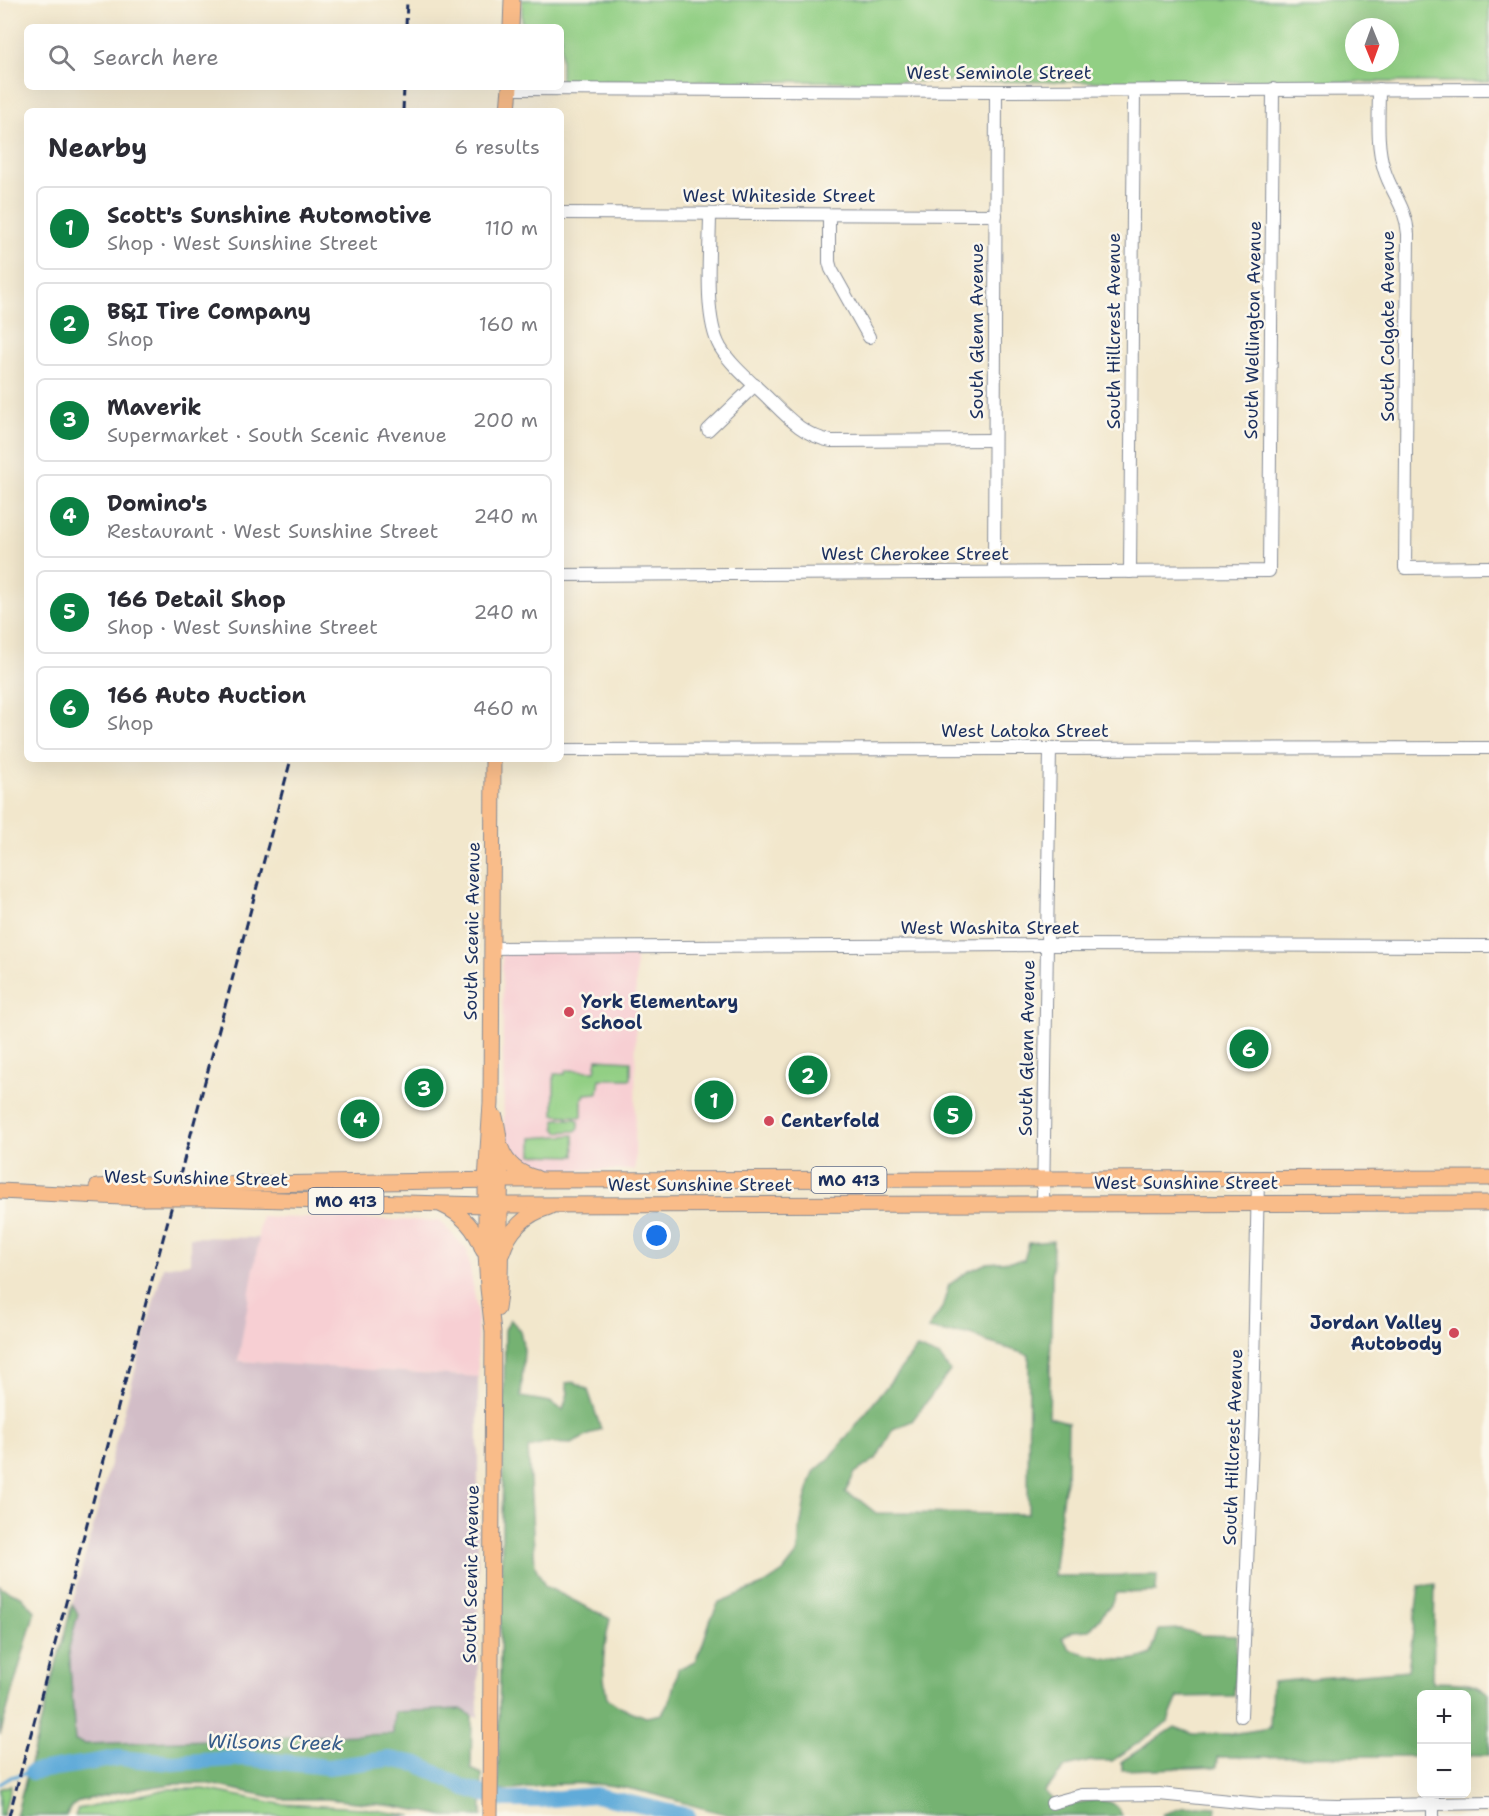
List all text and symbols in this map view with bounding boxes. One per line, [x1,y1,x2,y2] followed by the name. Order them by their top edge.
[1345,18,1399,72] north arrow
[24,24,564,90] search box
[45,41,78,74] icon: search
[93,43,219,72] text: Search here
[906,61,1092,85] street label: West Seminole Street
[48,130,147,165] text: Nearby
[454,134,540,160] text: 6 results
[682,184,876,208] street label: West Whiteside Street
[107,201,432,230] text: Scott's Sunshine Automotive
[65,215,74,241] text: 1
[484,215,538,241] text: 110 m
[1239,221,1267,439] street label: South Wellington Avenue
[107,230,378,256] text: Shop · West Sunshine Street
[1376,230,1400,422] street label: South Colgate Avenue
[1102,233,1126,429] street label: South Hillcrest Avenue
[965,243,989,419] street label: South Glenn Avenue
[107,297,311,326] text: B&I Tire Company
[63,311,77,337] text: 2
[479,311,538,337] text: 160 m
[107,326,154,352] text: Shop
[107,393,202,422] text: Maverik
[63,407,77,433] text: 3
[473,407,538,433] text: 200 m
[107,422,447,448] text: Supermarket · South Scenic Avenue
[107,489,207,518] text: Domino's
[63,503,77,529] text: 4
[473,503,538,529] text: 240 m
[107,518,438,544] text: Restaurant · West Sunshine Street
[821,542,1009,566] street label: West Cherokee Street
[107,585,286,614] text: 166 Detail Shop
[63,599,76,625] text: 5
[473,599,538,625] text: 240 m
[107,614,378,640] text: Shop · West Sunshine Street
[107,681,306,710] text: 166 Auto Auction
[63,695,77,721] text: 6
[473,695,538,721] text: 460 m
[107,710,154,736] text: Shop
[941,719,1109,743] street label: West Latoka Street
[458,841,486,1021] street label: South Scenic Avenue
[900,916,1080,940] street label: West Washita Street
[1013,960,1041,1136] street label: South Glenn Avenue
[581,990,738,1035] place label: York Elementary School
[562,1005,576,1019] marker: York Elementary School
[1230,1026,1268,1072] pin: 6
[788,1052,828,1098] pin: 2
[404,1066,444,1110] pin: 3
[694,1078,734,1122] pin: 1
[934,1092,972,1138] pin: 5
[340,1096,380,1142] pin: 4
[781,1109,880,1133] place label: Centerfold
[762,1114,776,1128] marker: Centerfold
[104,1164,289,1192] street label: West Sunshine Street
[812,1167,886,1193] road number: MO 413
[1094,1171,1278,1195] street label: West Sunshine Street
[608,1173,792,1197] street label: West Sunshine Street
[308,1188,384,1214] road number: MO 413
[642,1221,671,1250] your location
[1310,1311,1442,1356] place label: Jordan Valley Autobody
[1447,1326,1461,1340] marker: Jordan Valley Autobody
[1218,1348,1248,1546] street label: South Hillcrest Avenue
[457,1484,485,1664] street label: South Scenic Avenue
[1417,1690,1471,1798] map controls
[1417,1690,1471,1744] button: +
[207,1728,344,1756] water label: Wilsons Creek
[1417,1744,1471,1798] button: −

